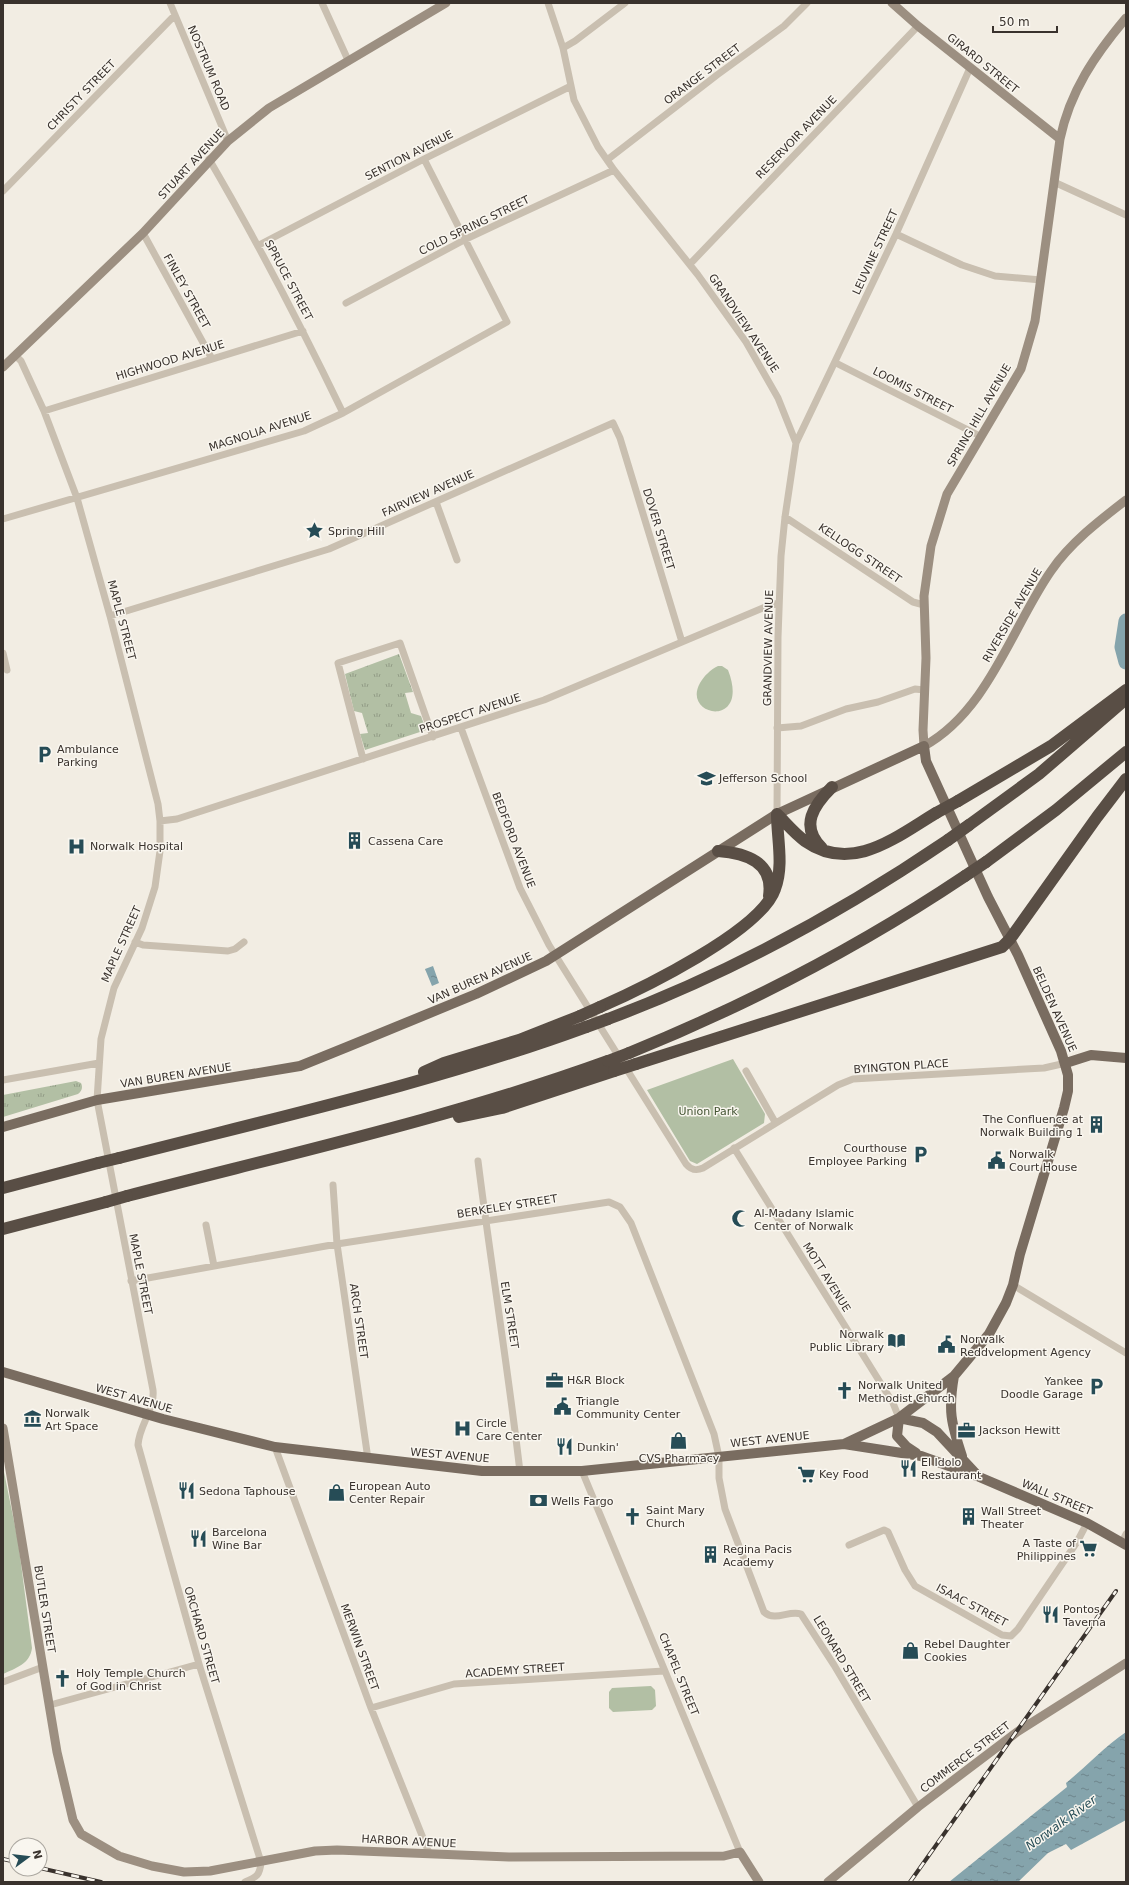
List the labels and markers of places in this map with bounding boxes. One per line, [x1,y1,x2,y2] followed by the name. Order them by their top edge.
[305,521,325,541] place icon: Spring Hill
[328,525,384,538] place label: Spring Hill
[57,743,119,769] place label: Ambulance Parking
[34,745,54,765] parking icon: Ambulance Parking
[696,768,716,788] school or university icon: Jefferson School
[718,772,807,785] place label: Jefferson School
[345,831,365,851] building icon: Cassena Care
[368,835,444,848] place label: Cassena Care
[67,836,87,856] hospital icon: Norwalk Hospital
[90,840,183,853] place label: Norwalk Hospital
[980,1113,1084,1139] place label: The Confluence at Norwalk Building 1
[1086,1115,1106,1135] building icon: The Confluence at Norwalk Building 1
[808,1142,907,1168] place label: Courthouse Employee Parking
[910,1144,930,1164] parking icon: Courthouse Employee Parking
[1009,1148,1077,1174] place label: Norwalk Court House
[986,1150,1006,1170] public building icon: Norwalk Court House
[754,1207,854,1233] place label: Al-Madany Islamic Center of Norwalk
[731,1209,751,1229] mosque icon: Al-Madany Islamic Center of Norwalk
[809,1328,885,1354] place label: Norwalk Public Library
[887,1330,907,1350] library icon: Norwalk Public Library
[960,1333,1091,1359] place label: Norwalk Reddvelopment Agency
[937,1335,957,1355] public building icon: Norwalk Reddvelopment Agency
[544,1370,564,1390] office icon: H&R Block
[567,1374,625,1387] place label: H&R Block
[1000,1375,1083,1401] place label: Yankee Doodle Garage
[1086,1377,1106,1397] parking icon: Yankee Doodle Garage
[858,1379,955,1405] place label: Norwalk United Methodist Church
[835,1381,855,1401] church icon: Norwalk United Methodist Church
[575,1395,681,1421] place label: Triangle Community Center
[553,1397,573,1417] public building icon: Triangle Community Center
[45,1407,99,1433] place label: Norwalk Art Space
[22,1409,42,1429] museum icon: Norwalk Art Space
[476,1417,542,1443] place label: Circle Care Center
[453,1419,473,1439] hospital icon: Circle Care Center
[956,1420,976,1440] office icon: Jackson Hewitt
[978,1424,1061,1437] place label: Jackson Hewitt
[669,1430,689,1450] shop icon: CVS Pharmacy
[554,1437,574,1457] restaurant icon: Dunkin'
[577,1441,619,1454] place label: Dunkin'
[639,1452,720,1465] place label: CVS Pharmacy
[921,1456,982,1482] place label: El Idolo Restaurant
[898,1458,918,1478] restaurant icon: El Idolo Restaurant
[796,1464,816,1484] supermarket icon: Key Food
[819,1468,869,1481] place label: Key Food
[349,1480,431,1506] place label: European Auto Center Repair
[176,1481,196,1501] restaurant icon: Sedona Taphouse
[326,1482,346,1502] shop icon: European Auto Center Repair
[199,1485,296,1498] place label: Sedona Taphouse
[528,1491,548,1511] bank icon: Wells Fargo
[551,1495,614,1508] place label: Wells Fargo
[646,1504,705,1530] place label: Saint Mary Church
[980,1505,1042,1531] place label: Wall Street Theater
[623,1506,643,1526] church icon: Saint Mary Church
[958,1507,978,1527] building icon: Wall Street Theater
[212,1526,267,1552] place label: Barcelona Wine Bar
[189,1528,209,1548] restaurant icon: Barcelona Wine Bar
[1017,1537,1077,1563] place label: A Taste of Philippines
[1079,1539,1099,1559] supermarket icon: A Taste of Philippines
[723,1543,792,1569] place label: Regina Pacis Academy
[700,1545,720,1565] building icon: Regina Pacis Academy
[1062,1603,1106,1629] place label: Pontos Taverna
[1040,1605,1060,1625] restaurant icon: Pontos Taverna
[924,1638,1010,1664] place label: Rebel Daughter Cookies
[901,1640,921,1660] shop icon: Rebel Daughter Cookies
[76,1667,186,1693] place label: Holy Temple Church of God in Christ
[53,1669,73,1689] church icon: Holy Temple Church of God in Christ

